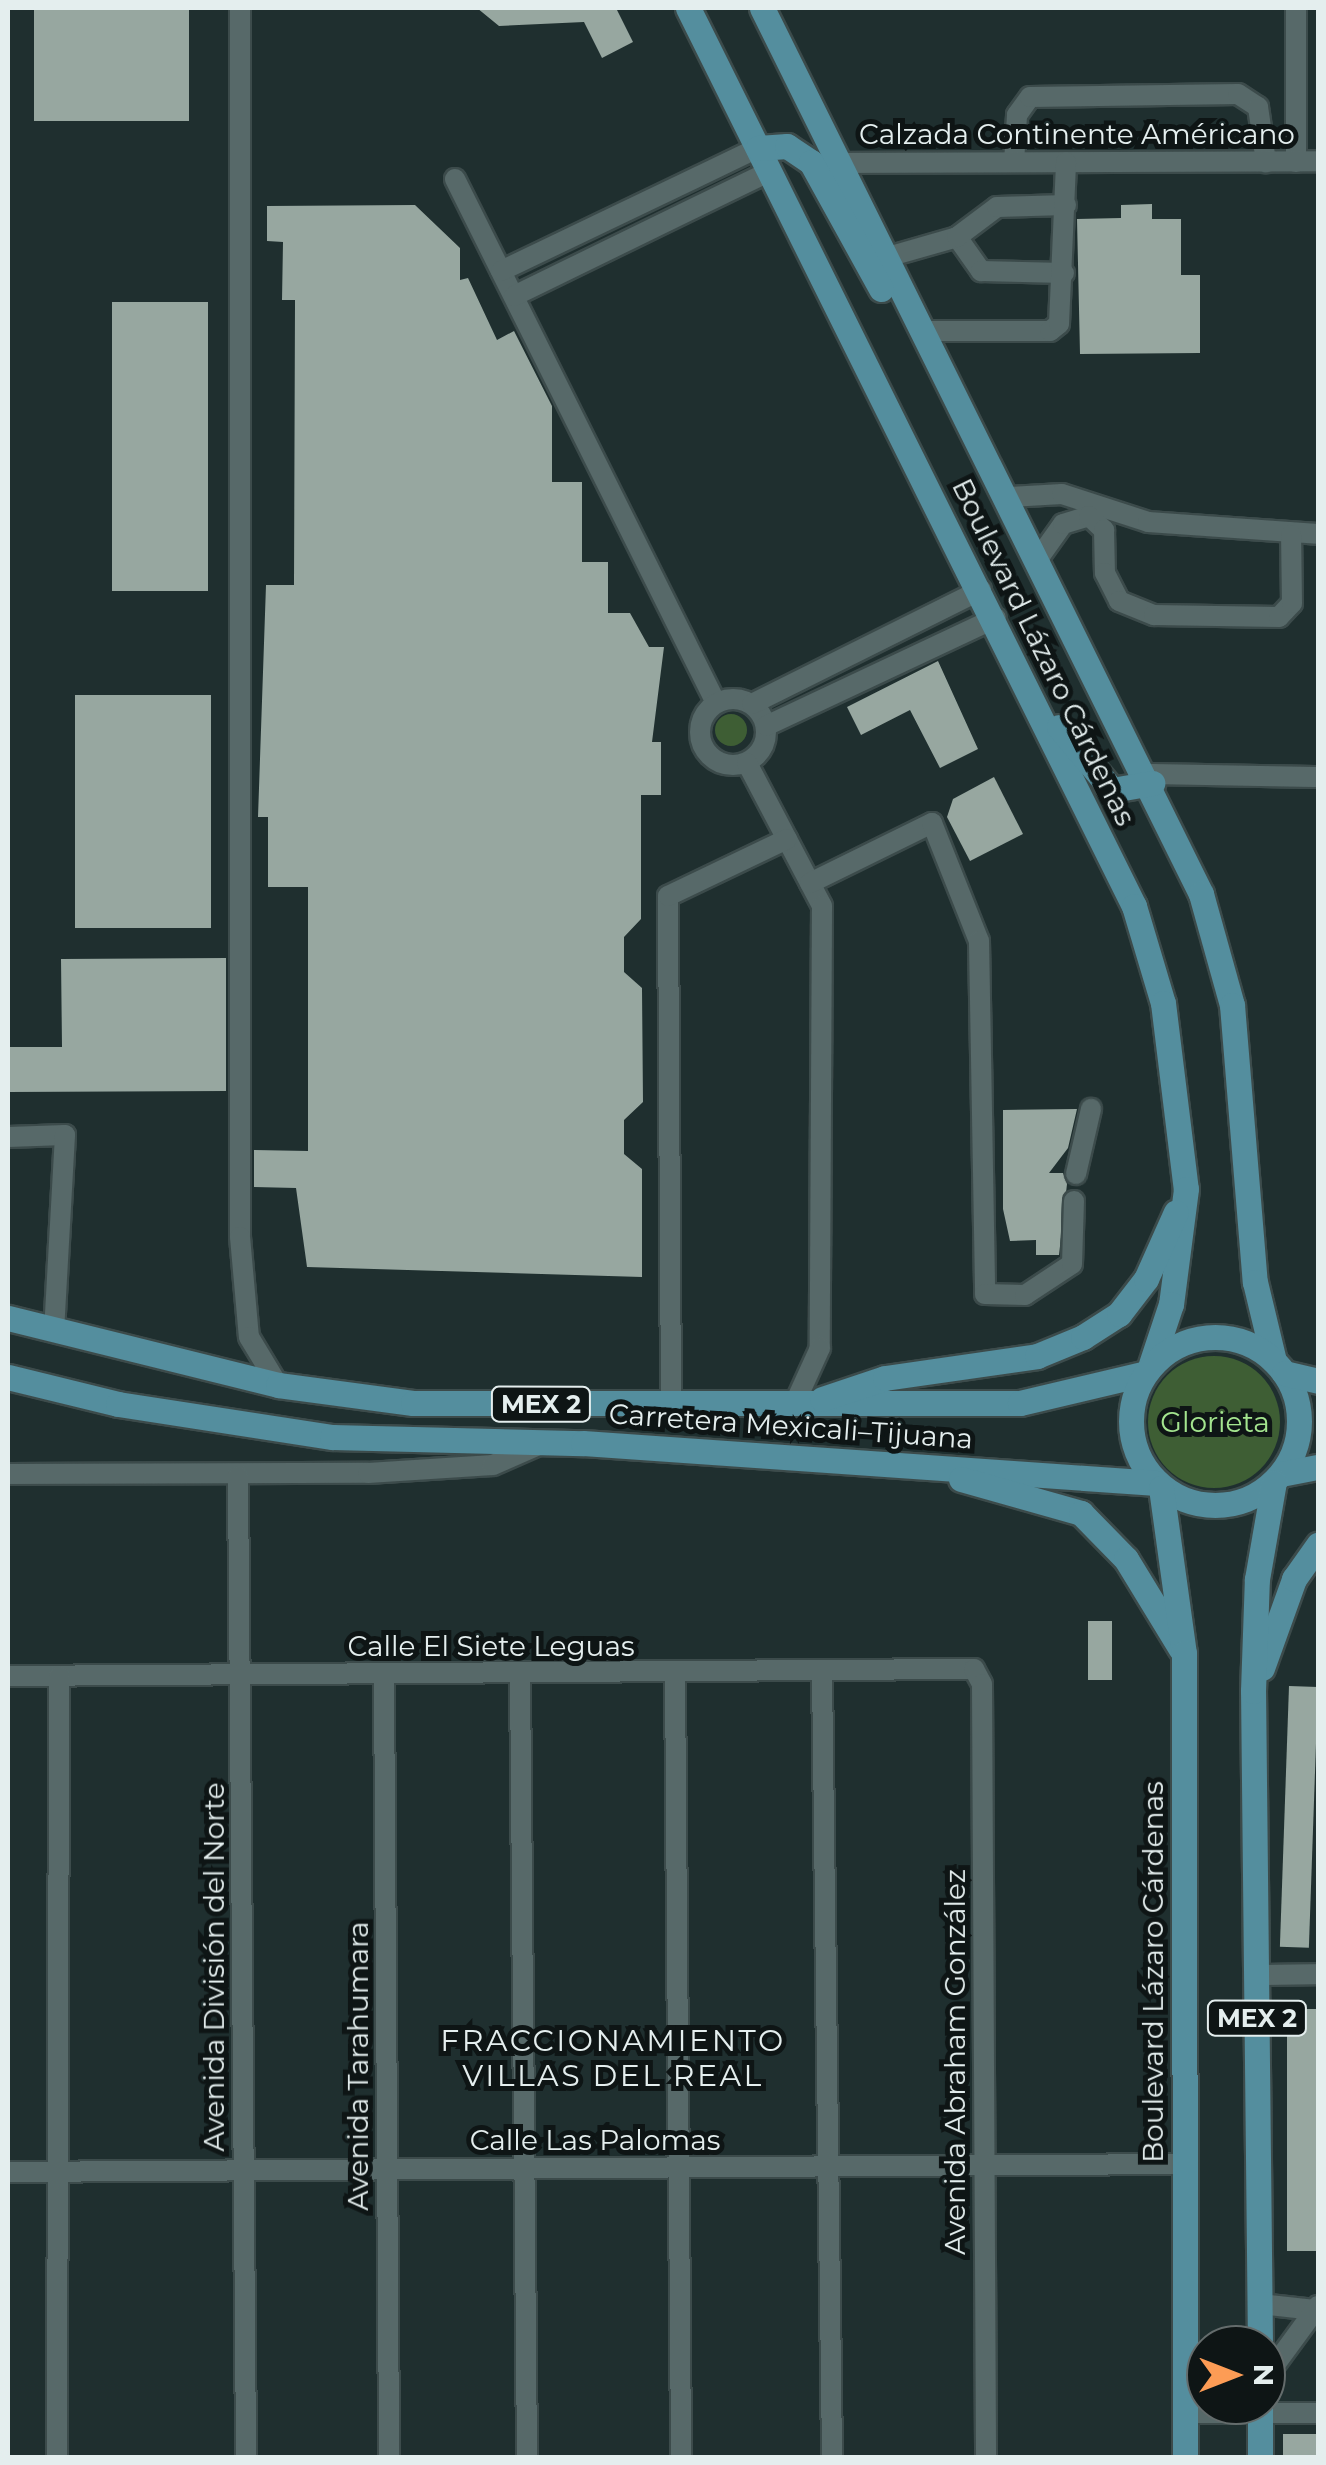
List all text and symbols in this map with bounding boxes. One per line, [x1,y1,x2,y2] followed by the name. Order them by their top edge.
[859,117,1295,151] street label: Calzada Continente Américano
[945,473,1143,831] street label: Boulevard Lázaro Cárdenas
[488,1384,594,1424] road number: MEX 2
[608,1397,974,1455] street label: Carretera Mexicali–Tijuana
[1160,1405,1270,1439] park label: Glorieta
[347,1629,635,1663] street label: Calle El Siete Leguas
[1136,1781,1170,2163] street label: Boulevard Lázaro Cárdenas
[197,1782,231,2152] street label: Avenida División del Norte
[938,1869,972,2255] street label: Avenida Abraham González
[341,1921,375,2211] street label: Avenida Tarahumara
[1204,1998,1310,2038] road number: MEX 2
[440,2023,786,2094] district label: FRACCIONAMIENTO VILLAS DEL REAL
[470,2123,720,2157] street label: Calle Las Palomas
[1186,2325,1286,2425] north arrow
[1247,2364,1281,2386] text: N

